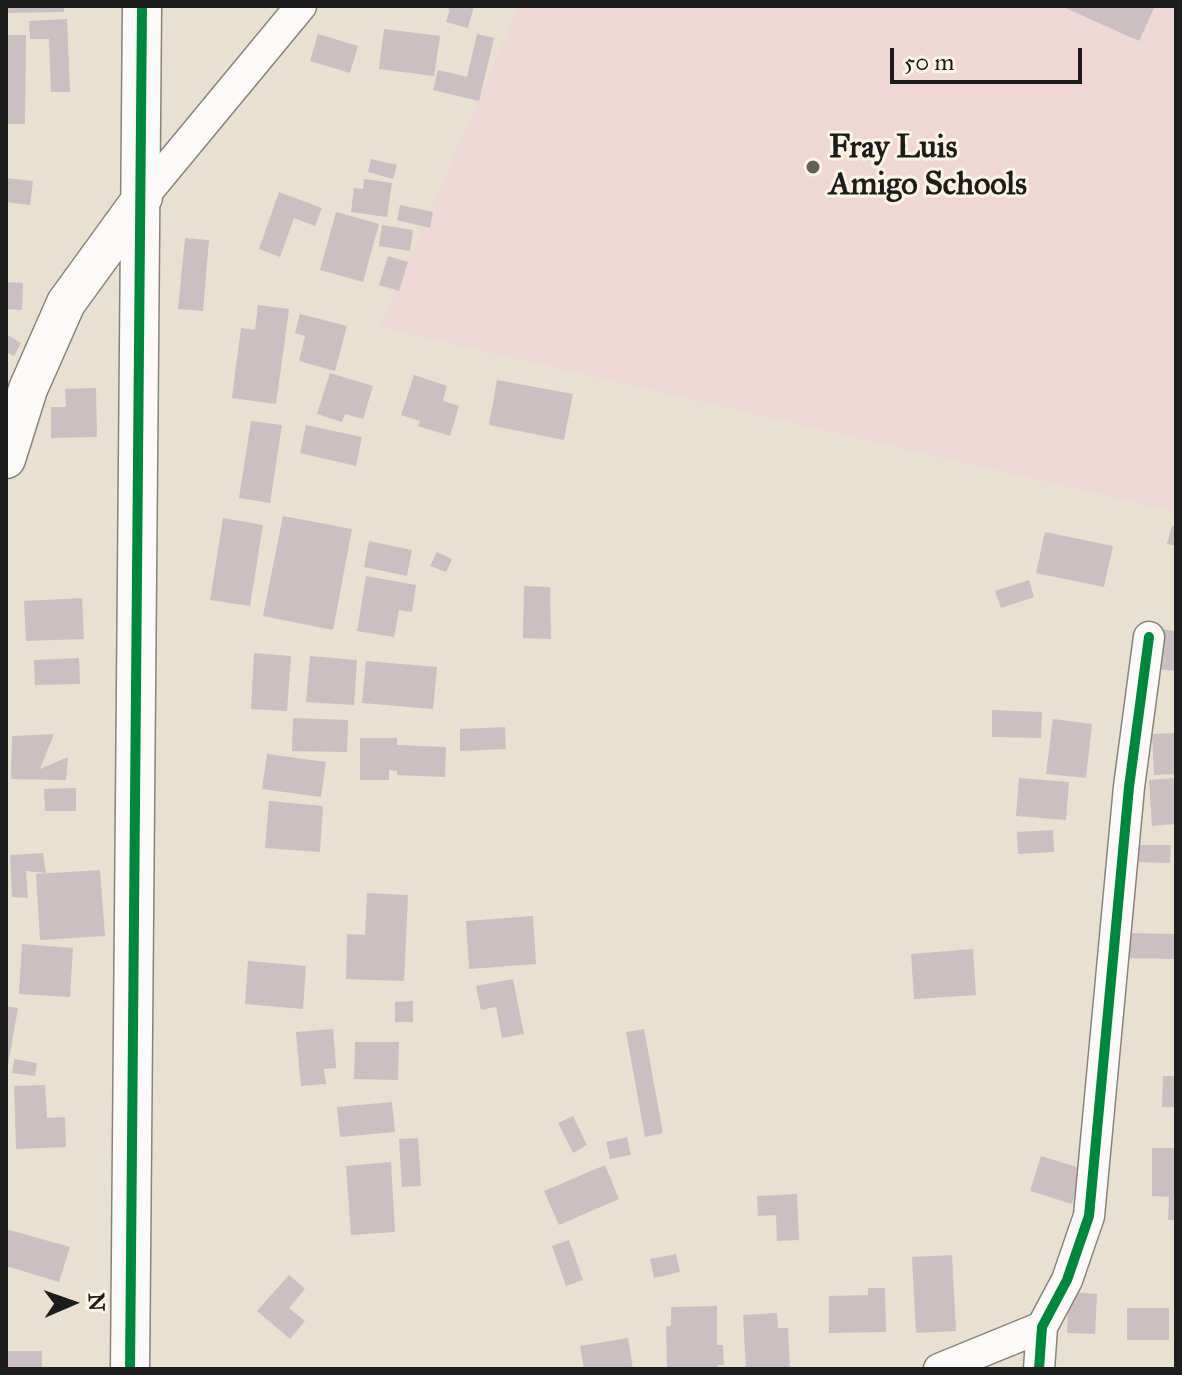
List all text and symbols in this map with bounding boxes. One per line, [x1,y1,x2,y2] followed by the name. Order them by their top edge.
[894,32,1086,82] scale bar
[904,47,954,77] text: 50 m
[829,130,1027,205] place label: Fray Luis Amigo Schools
[804,158,822,176] marker: Fray Luis Amigo Schools
[32,1263,112,1343] north arrow
[83,1292,110,1312] text: N

